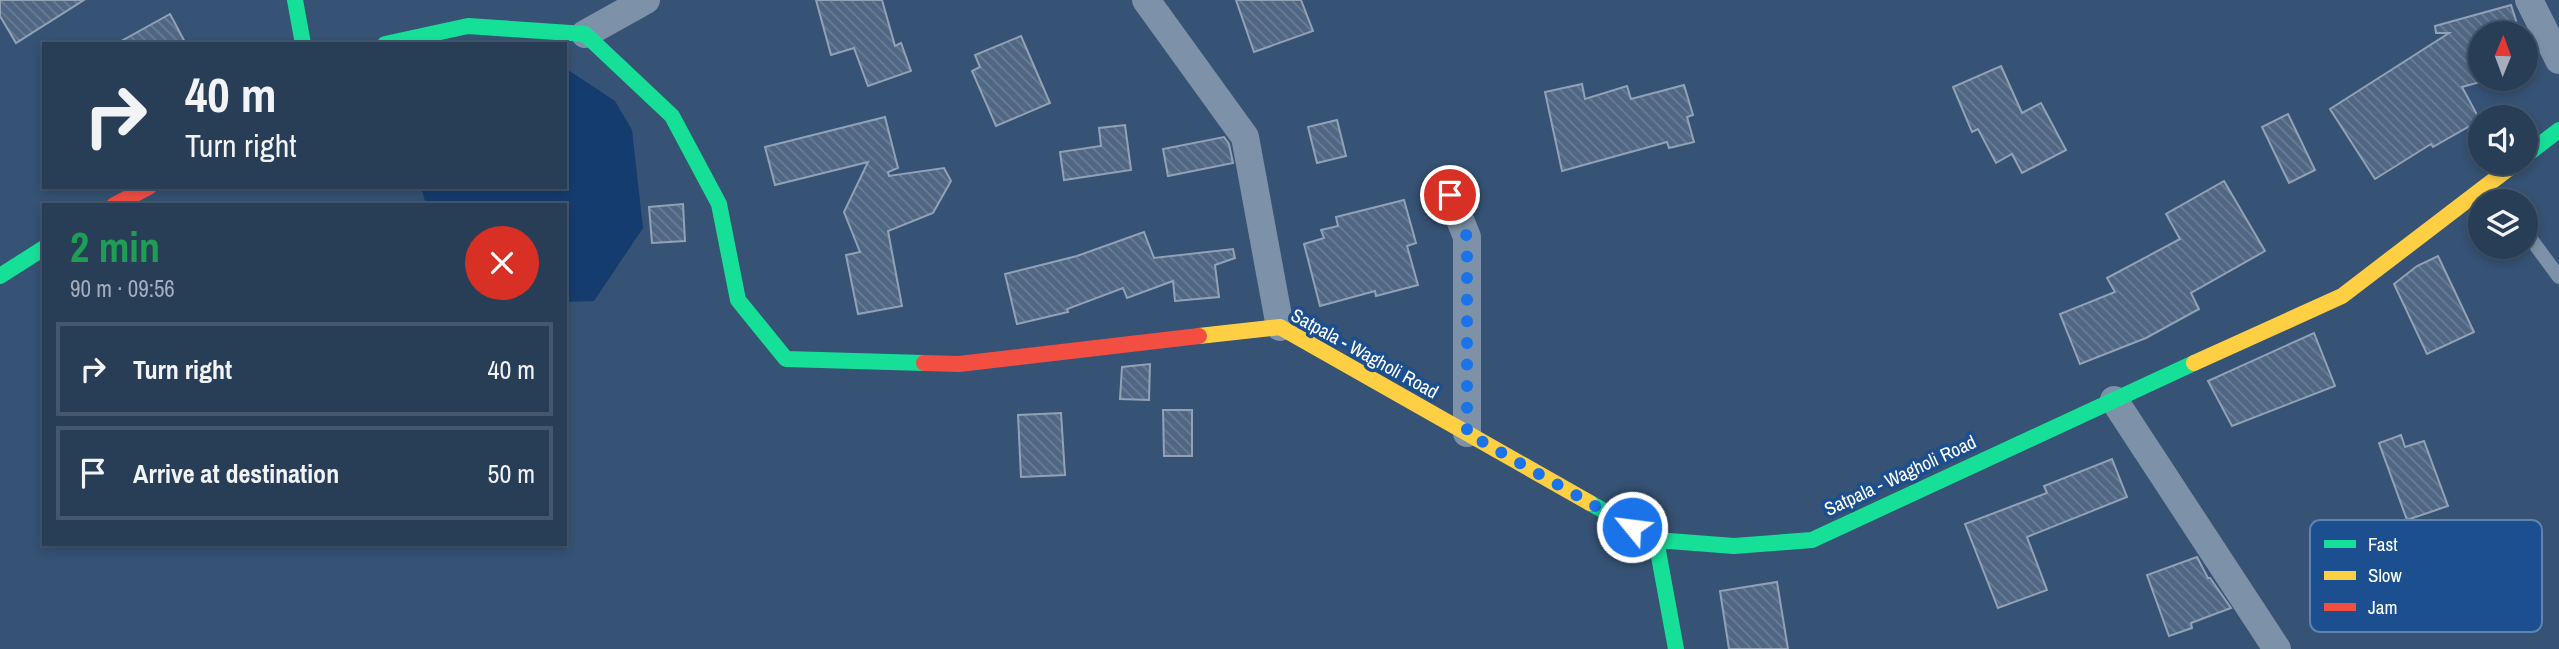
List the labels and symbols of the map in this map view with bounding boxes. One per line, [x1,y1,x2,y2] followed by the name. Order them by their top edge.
[2468,21,2538,91] north arrow
[1420,165,1480,225] pin
[1287,302,1443,404] street label: Satpala - Wagholi Road
[1820,428,1980,522] street label: Satpala - Wagholi Road
[1595,490,1669,564] position arrow
[2310,520,2542,632] legend
[2368,531,2398,557] text: Fast
[2368,562,2403,588] text: Slow
[2368,594,2397,620] text: Jam

